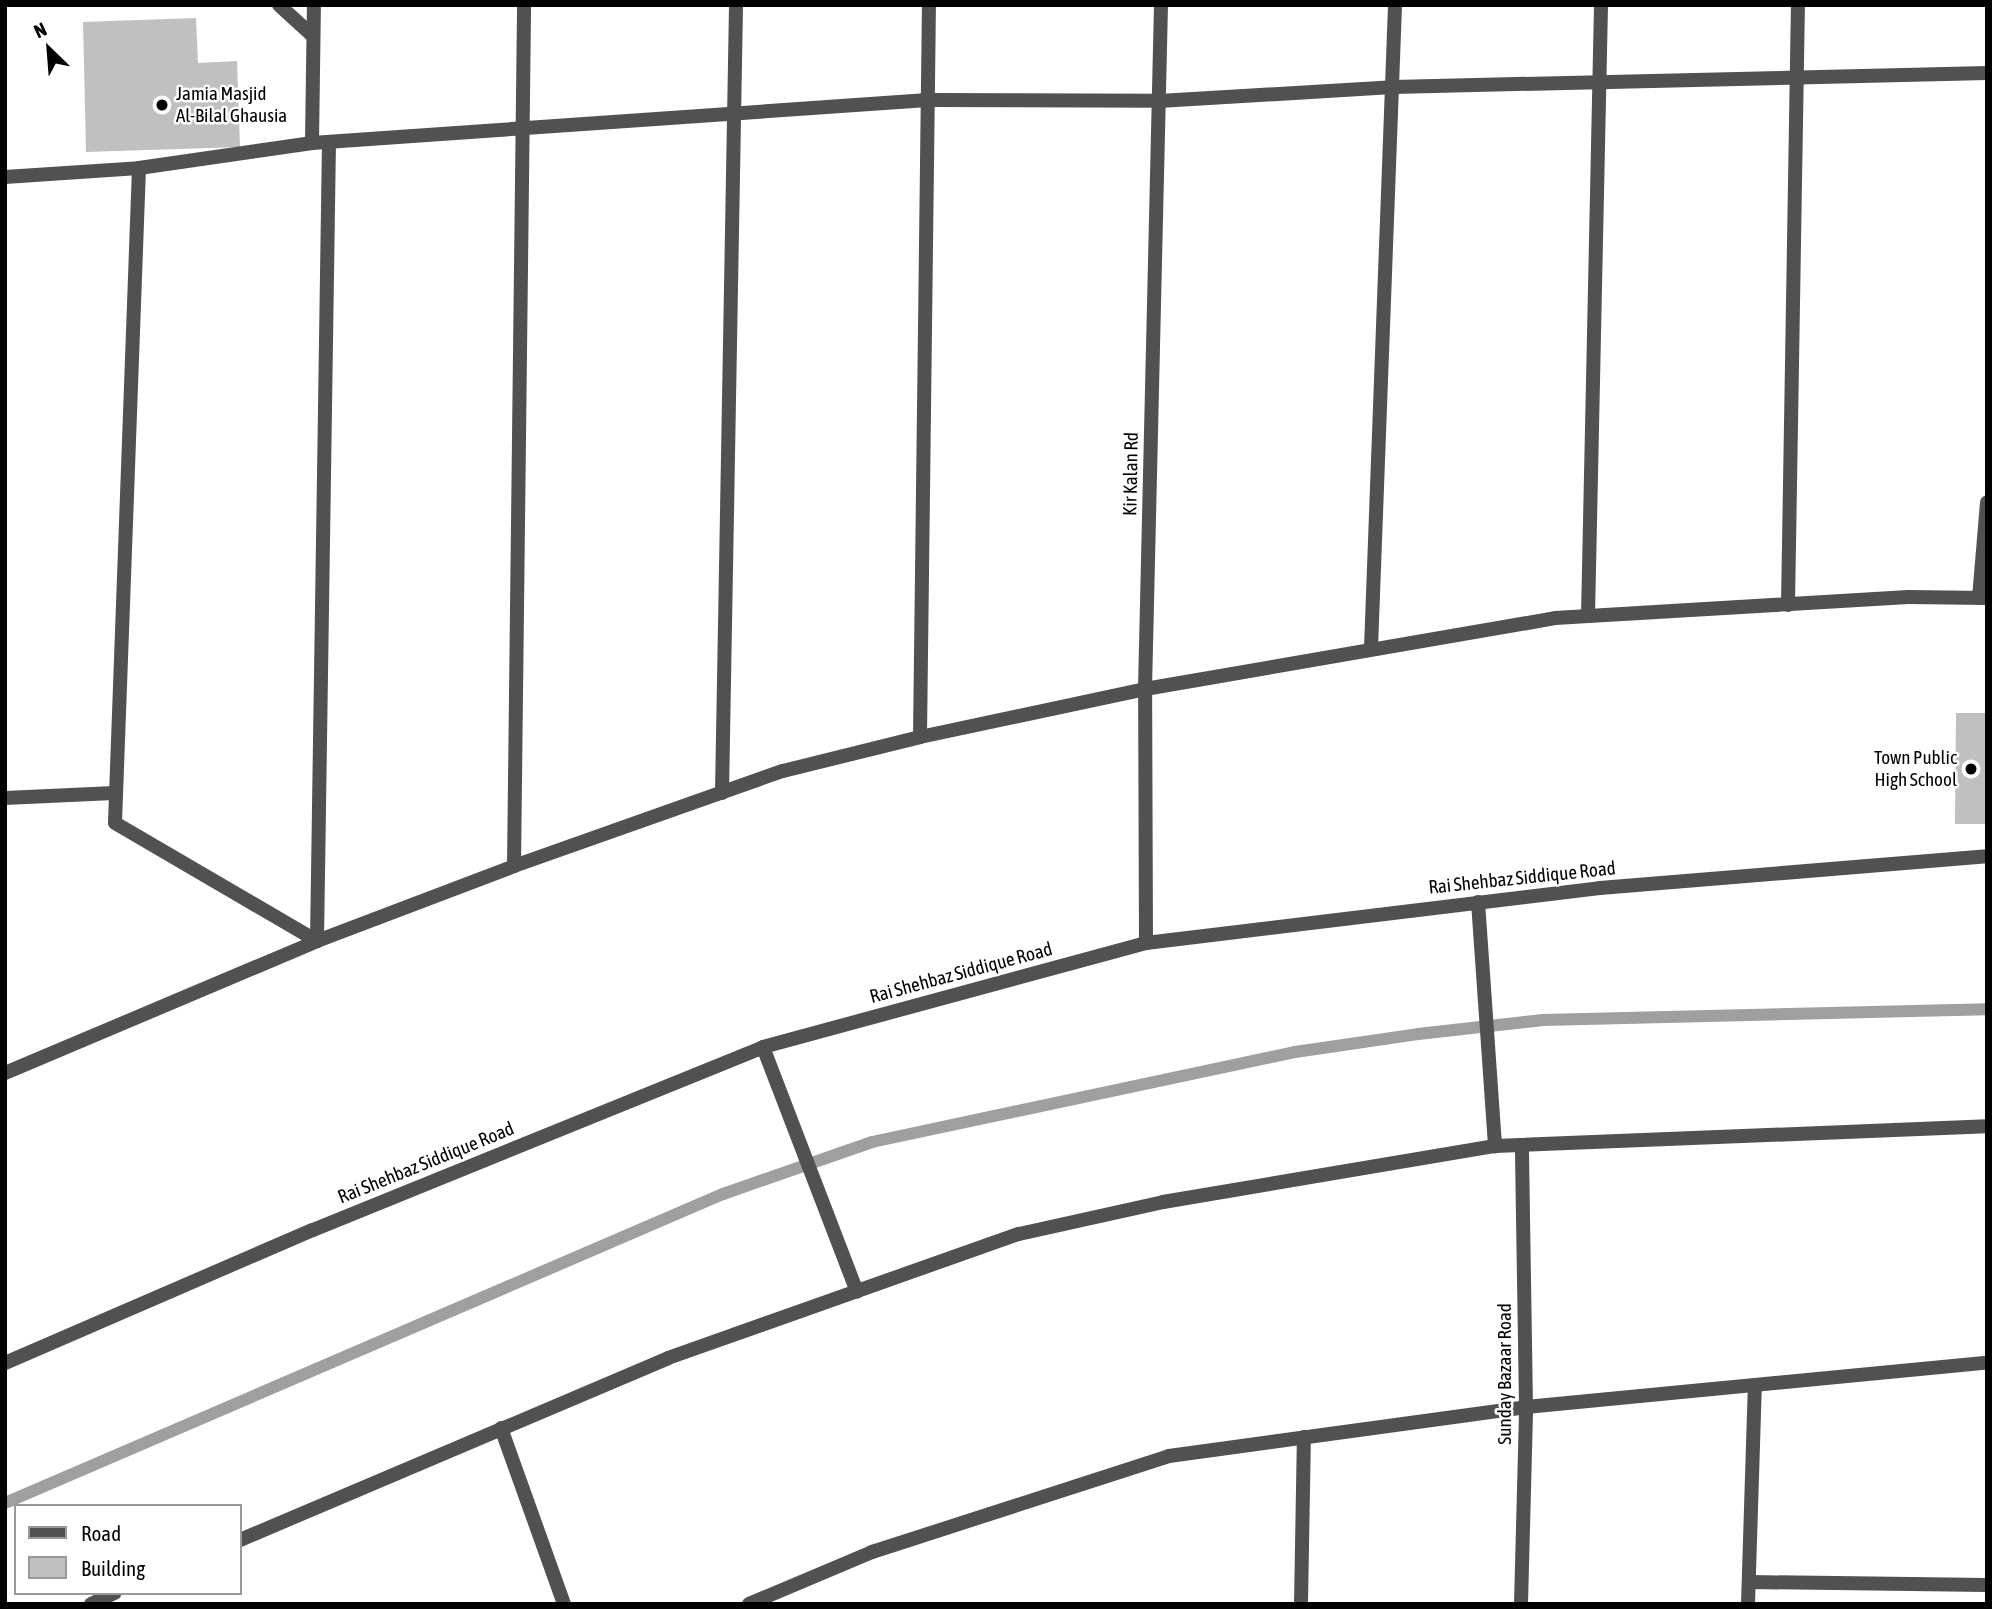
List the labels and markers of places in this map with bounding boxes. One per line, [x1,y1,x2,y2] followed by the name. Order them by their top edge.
[176,83,287,127] place label: Jamia Masjid Al-Bilal Ghausia
[154,97,170,113] marker: Jamia Masjid Al-Bilal Ghausia
[1874,747,1957,791] place label: Town Public High School
[1963,761,1979,777] marker: Town Public High School

